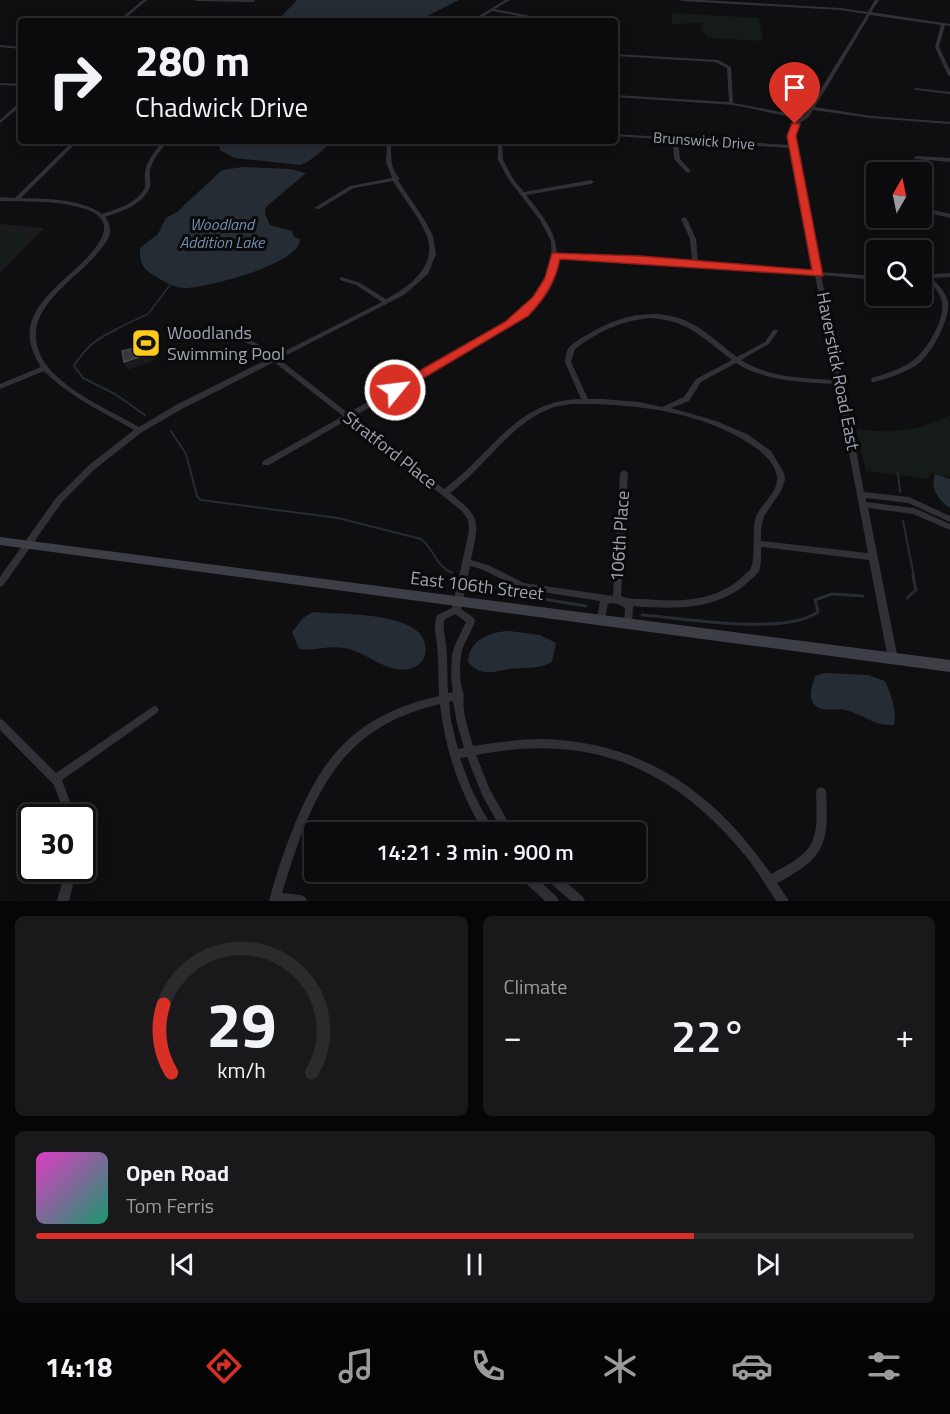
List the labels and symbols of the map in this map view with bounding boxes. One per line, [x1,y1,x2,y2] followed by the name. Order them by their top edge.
[769,62,820,124] pin
[652,125,756,156] street label: Brunswick Drive
[866,162,932,228] north arrow
[180,212,266,254] water label: Woodland Addition Lake
[810,290,867,453] street label: Haverstick Road East
[167,319,285,367] place label: Woodlands Swimming Pool
[130,327,162,359] sports icon: Woodlands Swimming Pool
[363,358,427,422] position arrow
[337,404,443,495] street label: Stratford Place
[603,490,636,582] street label: 106th Place
[409,564,546,607] street label: East 106th Street
[18,804,96,882] speed limit sign: 30

